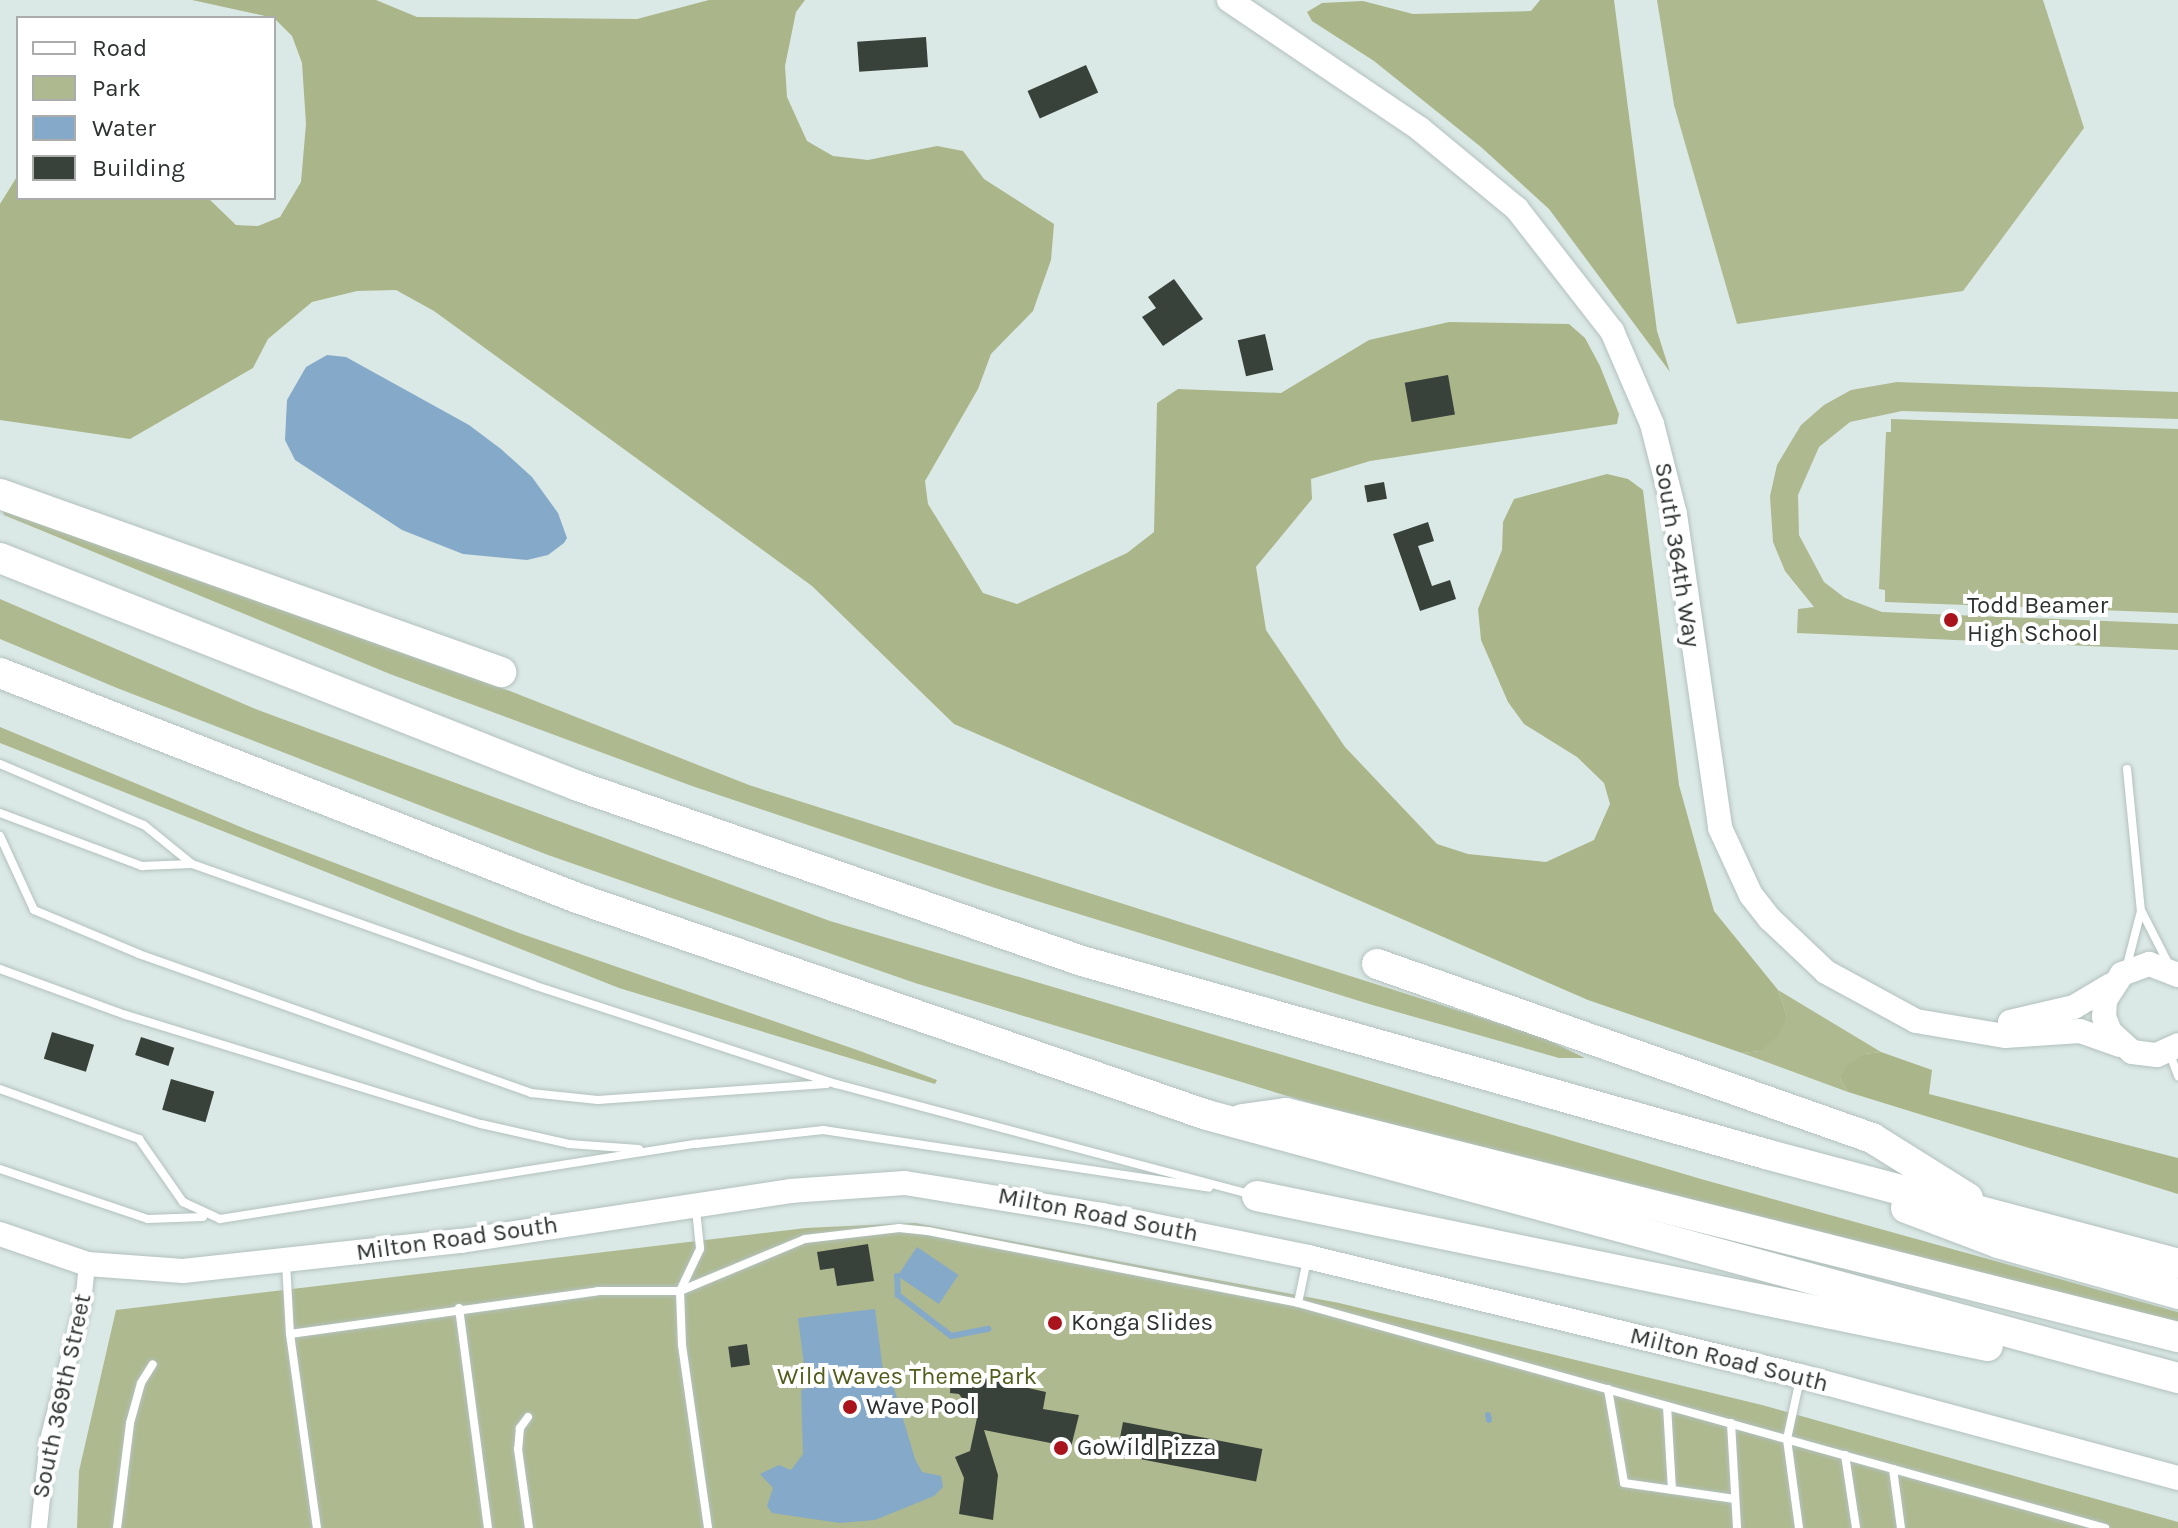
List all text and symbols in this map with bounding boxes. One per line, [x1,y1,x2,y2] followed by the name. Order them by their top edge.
[16,16,276,200] legend
[92,34,147,62] text: Road
[92,74,141,102] text: Park
[92,114,156,142] text: Water
[92,154,185,182] text: Building
[1648,460,1706,650] street label: South 364th Way
[1967,592,2108,648] place label: Todd Beamer High School
[1942,611,1960,629] marker: Todd Beamer High School
[996,1181,1200,1249] street label: Milton Road South
[354,1211,560,1267] street label: Milton Road South
[26,1291,98,1501] street label: South 369th Street
[1071,1309,1213,1337] place label: Konga Slides
[1046,1314,1064,1332] marker: Konga Slides
[1627,1321,1831,1399] street label: Milton Road South
[777,1363,1037,1391] park label: Wild Waves Theme Park
[866,1393,976,1421] place label: Wave Pool
[841,1398,859,1416] marker: Wave Pool
[1077,1434,1216,1462] place label: GoWild Pizza
[1052,1439,1070,1457] marker: GoWild Pizza

